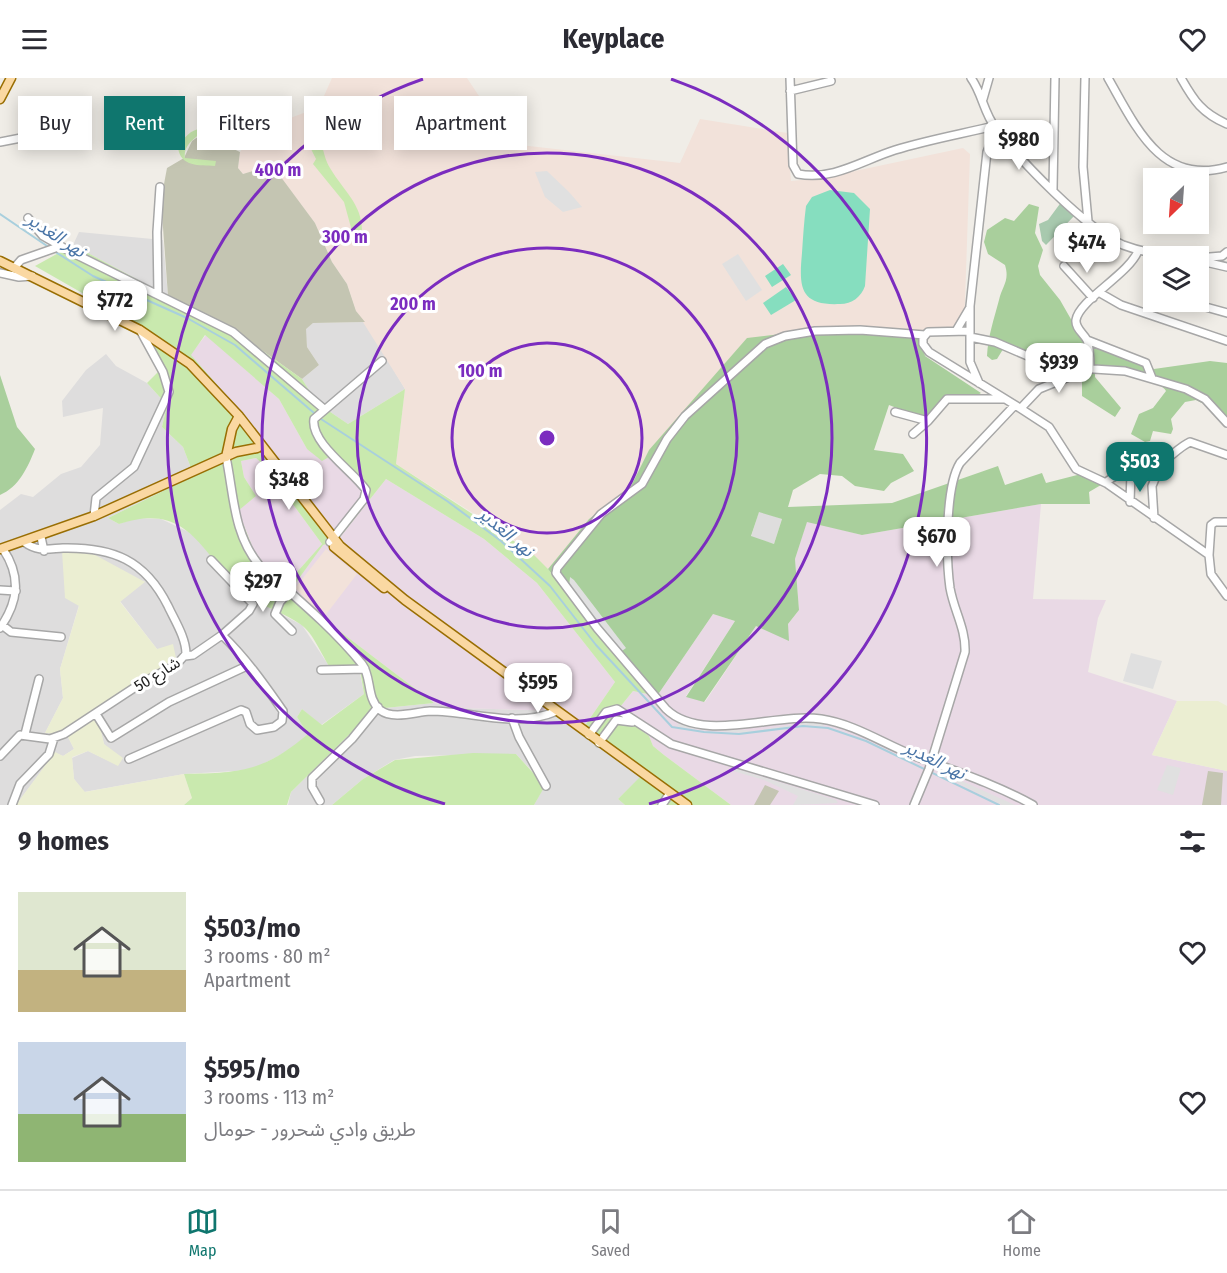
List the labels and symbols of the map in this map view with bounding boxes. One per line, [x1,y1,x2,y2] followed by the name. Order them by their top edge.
[983,120,1055,171] pin: $980
[255,159,301,181] text: 400 m
[1143,168,1209,234] north arrow
[21,207,91,263] water label: نهر الغدير
[1051,223,1123,274] pin: $474
[321,226,368,248] text: 300 m
[79,281,151,332] pin: $772
[389,293,436,315] text: 200 m
[1023,343,1095,394] pin: $939
[458,360,502,382] text: 100 m
[537,428,557,448] centre of rings
[1104,442,1176,493] pin: $503
[253,460,325,511] pin: $348
[472,501,540,563] water label: نهر الغدير
[901,517,973,568] pin: $670
[227,562,299,613] pin: $297
[130,653,185,698] street label: شارع 50
[502,663,574,714] pin: $595
[899,735,971,785] water label: نهر الغدير

